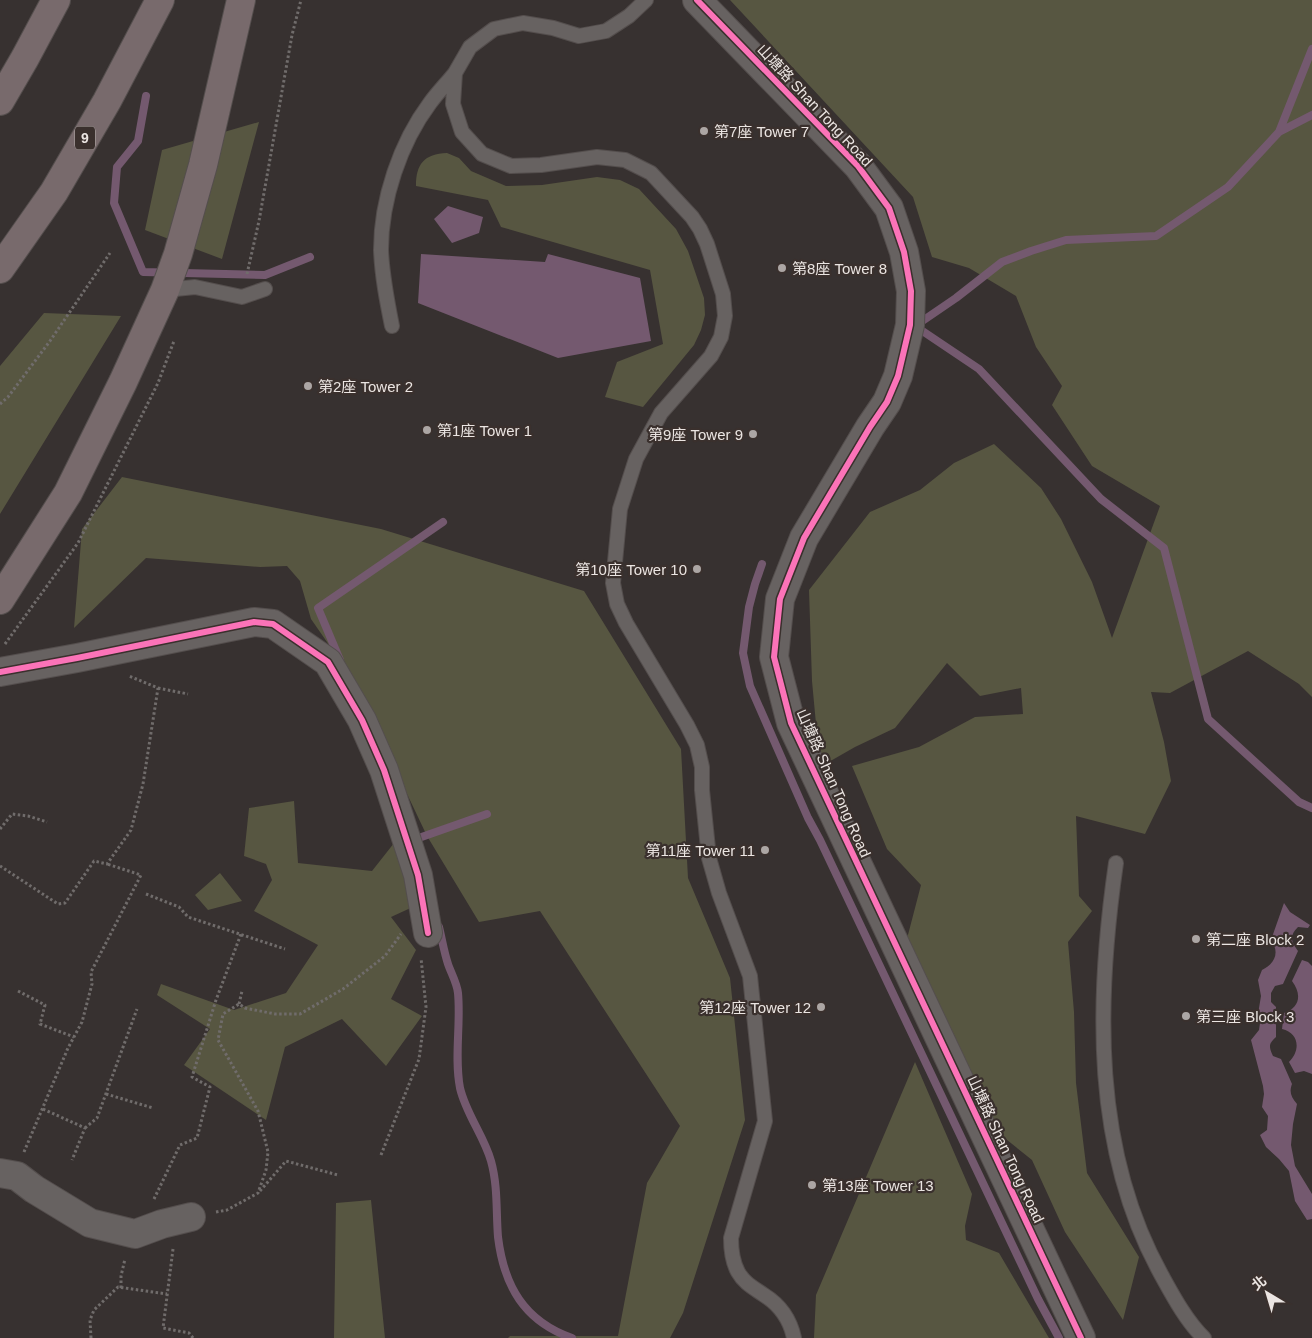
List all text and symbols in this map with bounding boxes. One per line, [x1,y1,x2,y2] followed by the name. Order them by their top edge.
[754,40,876,170] street label: 山塘路 Shan Tong Road
[714,123,809,140] place label: 第7座 Tower 7
[698,125,710,137] marker: 第7座 Tower 7
[75,126,95,150] road number: 9
[792,260,887,277] place label: 第8座 Tower 8
[776,262,788,274] marker: 第8座 Tower 8
[318,378,413,395] place label: 第2座 Tower 2
[302,380,314,392] marker: 第2座 Tower 2
[437,422,532,439] place label: 第1座 Tower 1
[421,424,433,436] marker: 第1座 Tower 1
[648,426,743,443] place label: 第9座 Tower 9
[747,428,759,440] marker: 第9座 Tower 9
[575,561,687,578] place label: 第10座 Tower 10
[691,563,703,575] marker: 第10座 Tower 10
[794,706,874,860] street label: 山塘路 Shan Tong Road
[646,842,755,859] place label: 第11座 Tower 11
[759,844,771,856] marker: 第11座 Tower 11
[1206,931,1304,948] place label: 第二座 Block 2
[1190,933,1202,945] marker: 第二座 Block 2
[699,999,811,1016] place label: 第12座 Tower 12
[815,1001,827,1013] marker: 第12座 Tower 12
[1196,1008,1294,1025] place label: 第三座 Block 3
[1180,1010,1192,1022] marker: 第三座 Block 3
[964,1073,1048,1225] street label: 山塘路 Shan Tong Road
[822,1177,934,1194] place label: 第13座 Tower 13
[806,1179,818,1191] marker: 第13座 Tower 13
[1242,1268,1292,1318] north arrow
[1249,1272,1269,1293] text: 北

